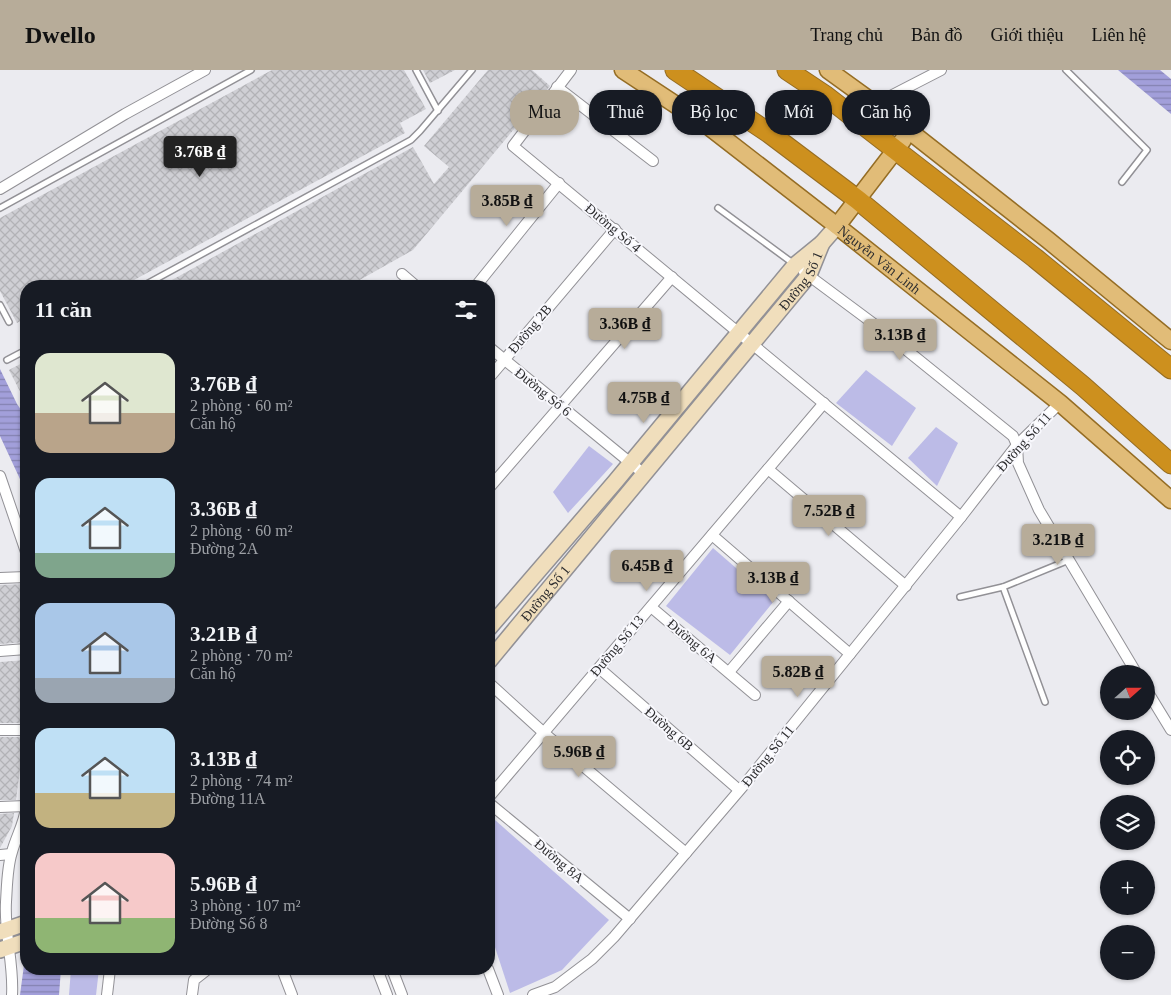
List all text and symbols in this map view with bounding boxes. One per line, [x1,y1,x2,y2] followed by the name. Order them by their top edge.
[25,22,96,48] text: Dwello
[810,25,883,45] text: Trang chủ
[911,25,963,45] text: Bản đồ
[991,25,1064,45] text: Giới thiệu
[1092,25,1146,45] text: Liên hệ
[510,90,579,135] chip: Mua
[589,90,662,135] chip: Thuê
[672,90,755,135] chip: Bộ lọc
[765,90,832,135] chip: Mới
[842,90,930,135] chip: Căn hộ
[154,136,246,178] pin: 3.76B ₫
[175,143,225,160] text: 3.76B ₫
[461,184,553,227] pin: 3.85B ₫
[482,192,532,209] text: 3.85B ₫
[582,200,644,256] street label: Đường Số 4
[835,222,923,297] street label: Nguyễn Văn Linh
[776,249,825,313] street label: Đường Số 1
[452,296,480,324] icon: filters
[35,298,92,322] text: 11 căn
[505,302,555,356] street label: Đường 2B
[579,308,671,350] pin: 3.36B ₫
[600,315,650,332] text: 3.36B ₫
[854,318,946,361] pin: 3.13B ₫
[875,326,925,343] text: 3.13B ₫
[512,365,574,419] street label: Đường Số 6
[190,372,257,396] text: 3.76B ₫
[75,373,135,433] icon: home
[598,382,690,424] pin: 4.75B ₫
[619,389,669,406] text: 4.75B ₫
[190,397,293,414] text: 2 phòng · 60 m²
[994,409,1054,475] street label: Đường Số 11
[190,415,236,432] text: Căn hộ
[783,494,875,537] pin: 7.52B ₫
[190,497,257,521] text: 3.36B ₫
[75,498,135,558] icon: home
[804,502,854,519] text: 7.52B ₫
[190,522,293,539] text: 2 phòng · 60 m²
[1012,524,1104,566] pin: 3.21B ₫
[1033,531,1083,548] text: 3.21B ₫
[190,540,258,557] text: Đường 2A
[601,550,693,592] pin: 6.45B ₫
[622,557,672,574] text: 6.45B ₫
[518,562,573,624] street label: Đường Số 1
[727,562,819,604] pin: 3.13B ₫
[748,569,798,586] text: 3.13B ₫
[587,612,647,680] street label: Đường Số 13
[664,616,720,667] street label: Đường 6A
[190,622,257,646] text: 3.21B ₫
[75,623,135,683] icon: home
[190,647,293,664] text: 2 phòng · 70 m²
[752,656,844,698] pin: 5.82B ₫
[773,663,823,680] text: 5.82B ₫
[190,665,236,682] text: Căn hộ
[1100,665,1155,720] north arrow
[1100,665,1155,980] map controls
[642,704,696,754] street label: Đường 6B
[739,722,797,790] street label: Đường Số 11
[1100,730,1155,785] button: locate
[533,736,625,778] pin: 5.96B ₫
[554,743,604,760] text: 5.96B ₫
[190,747,257,771] text: 3.13B ₫
[75,748,135,808] icon: home
[190,772,293,789] text: 2 phòng · 74 m²
[190,790,266,807] text: Đường 11A
[1100,795,1155,850] button: layers
[531,836,587,887] street label: Đường 8A
[1100,860,1155,915] button: +
[190,872,257,896] text: 5.96B ₫
[75,873,135,933] icon: home
[190,897,301,914] text: 3 phòng · 107 m²
[190,915,268,932] text: Đường Số 8
[1100,925,1155,980] button: −

